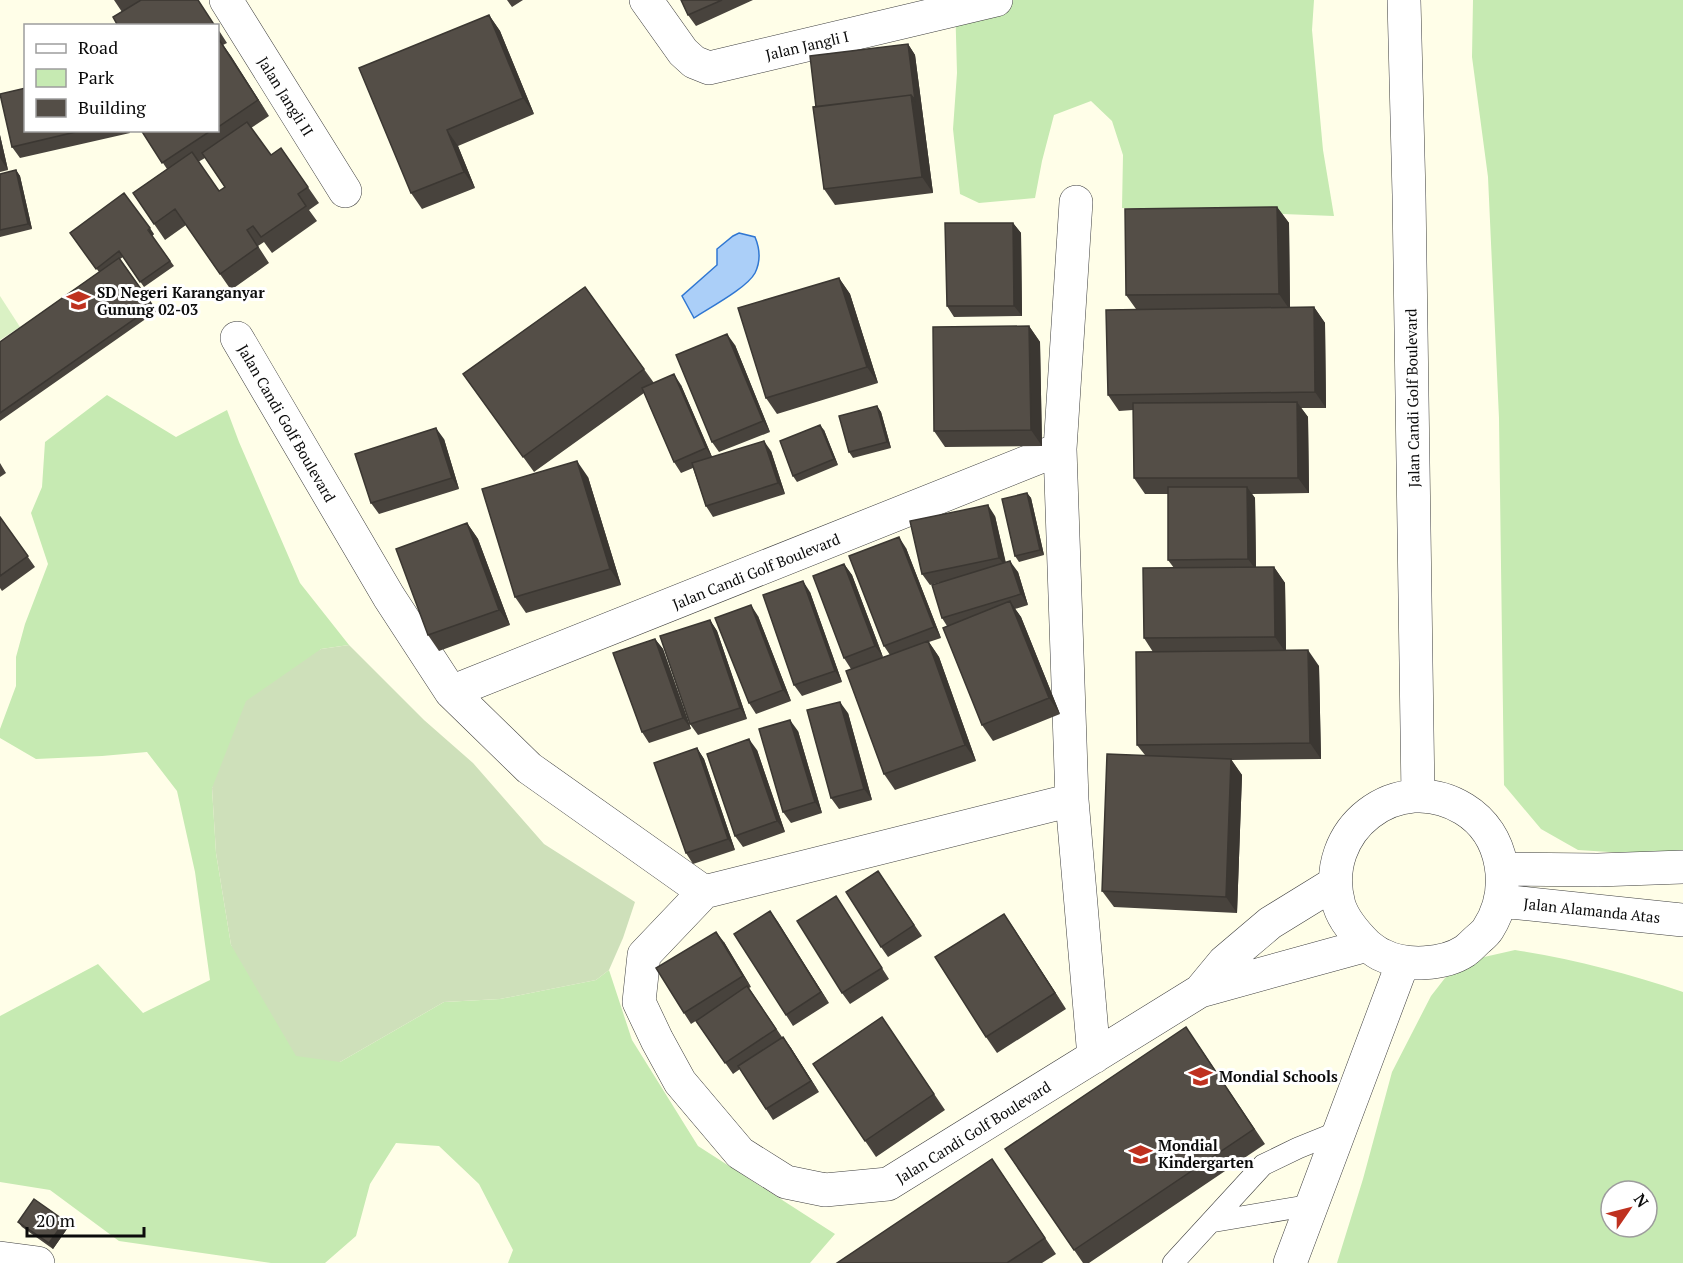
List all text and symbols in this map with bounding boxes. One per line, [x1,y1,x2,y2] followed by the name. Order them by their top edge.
[24,24,219,132] legend
[763,26,851,64] street label: Jalan Jangli I
[78,35,118,59] text: Road
[254,53,318,139] street label: Jalan Jangli II
[78,65,115,89] text: Park
[78,95,146,119] text: Building
[97,282,265,319] place label: SD Negeri Karanganyar Gunung 02-03
[66,288,92,314] school or university icon: SD Negeri Karanganyar Gunung 02-03
[1400,308,1424,488] street label: Jalan Candi Golf Boulevard
[234,340,340,506] street label: Jalan Candi Golf Boulevard
[669,528,843,614] street label: Jalan Candi Golf Boulevard
[1523,893,1661,927] street label: Jalan Alamanda Atas
[1188,1063,1214,1089] school or university icon: Mondial Schools
[1219,1066,1338,1086] place label: Mondial Schools
[892,1076,1054,1188] street label: Jalan Candi Golf Boulevard
[1158,1135,1254,1172] place label: Mondial Kindergarten
[1127,1141,1153,1167] school or university icon: Mondial Kindergarten
[1599,1179,1659,1239] north arrow
[1629,1189,1654,1212] text: N
[27,1200,144,1238] scale bar
[36,1208,76,1232] text: 20 m

